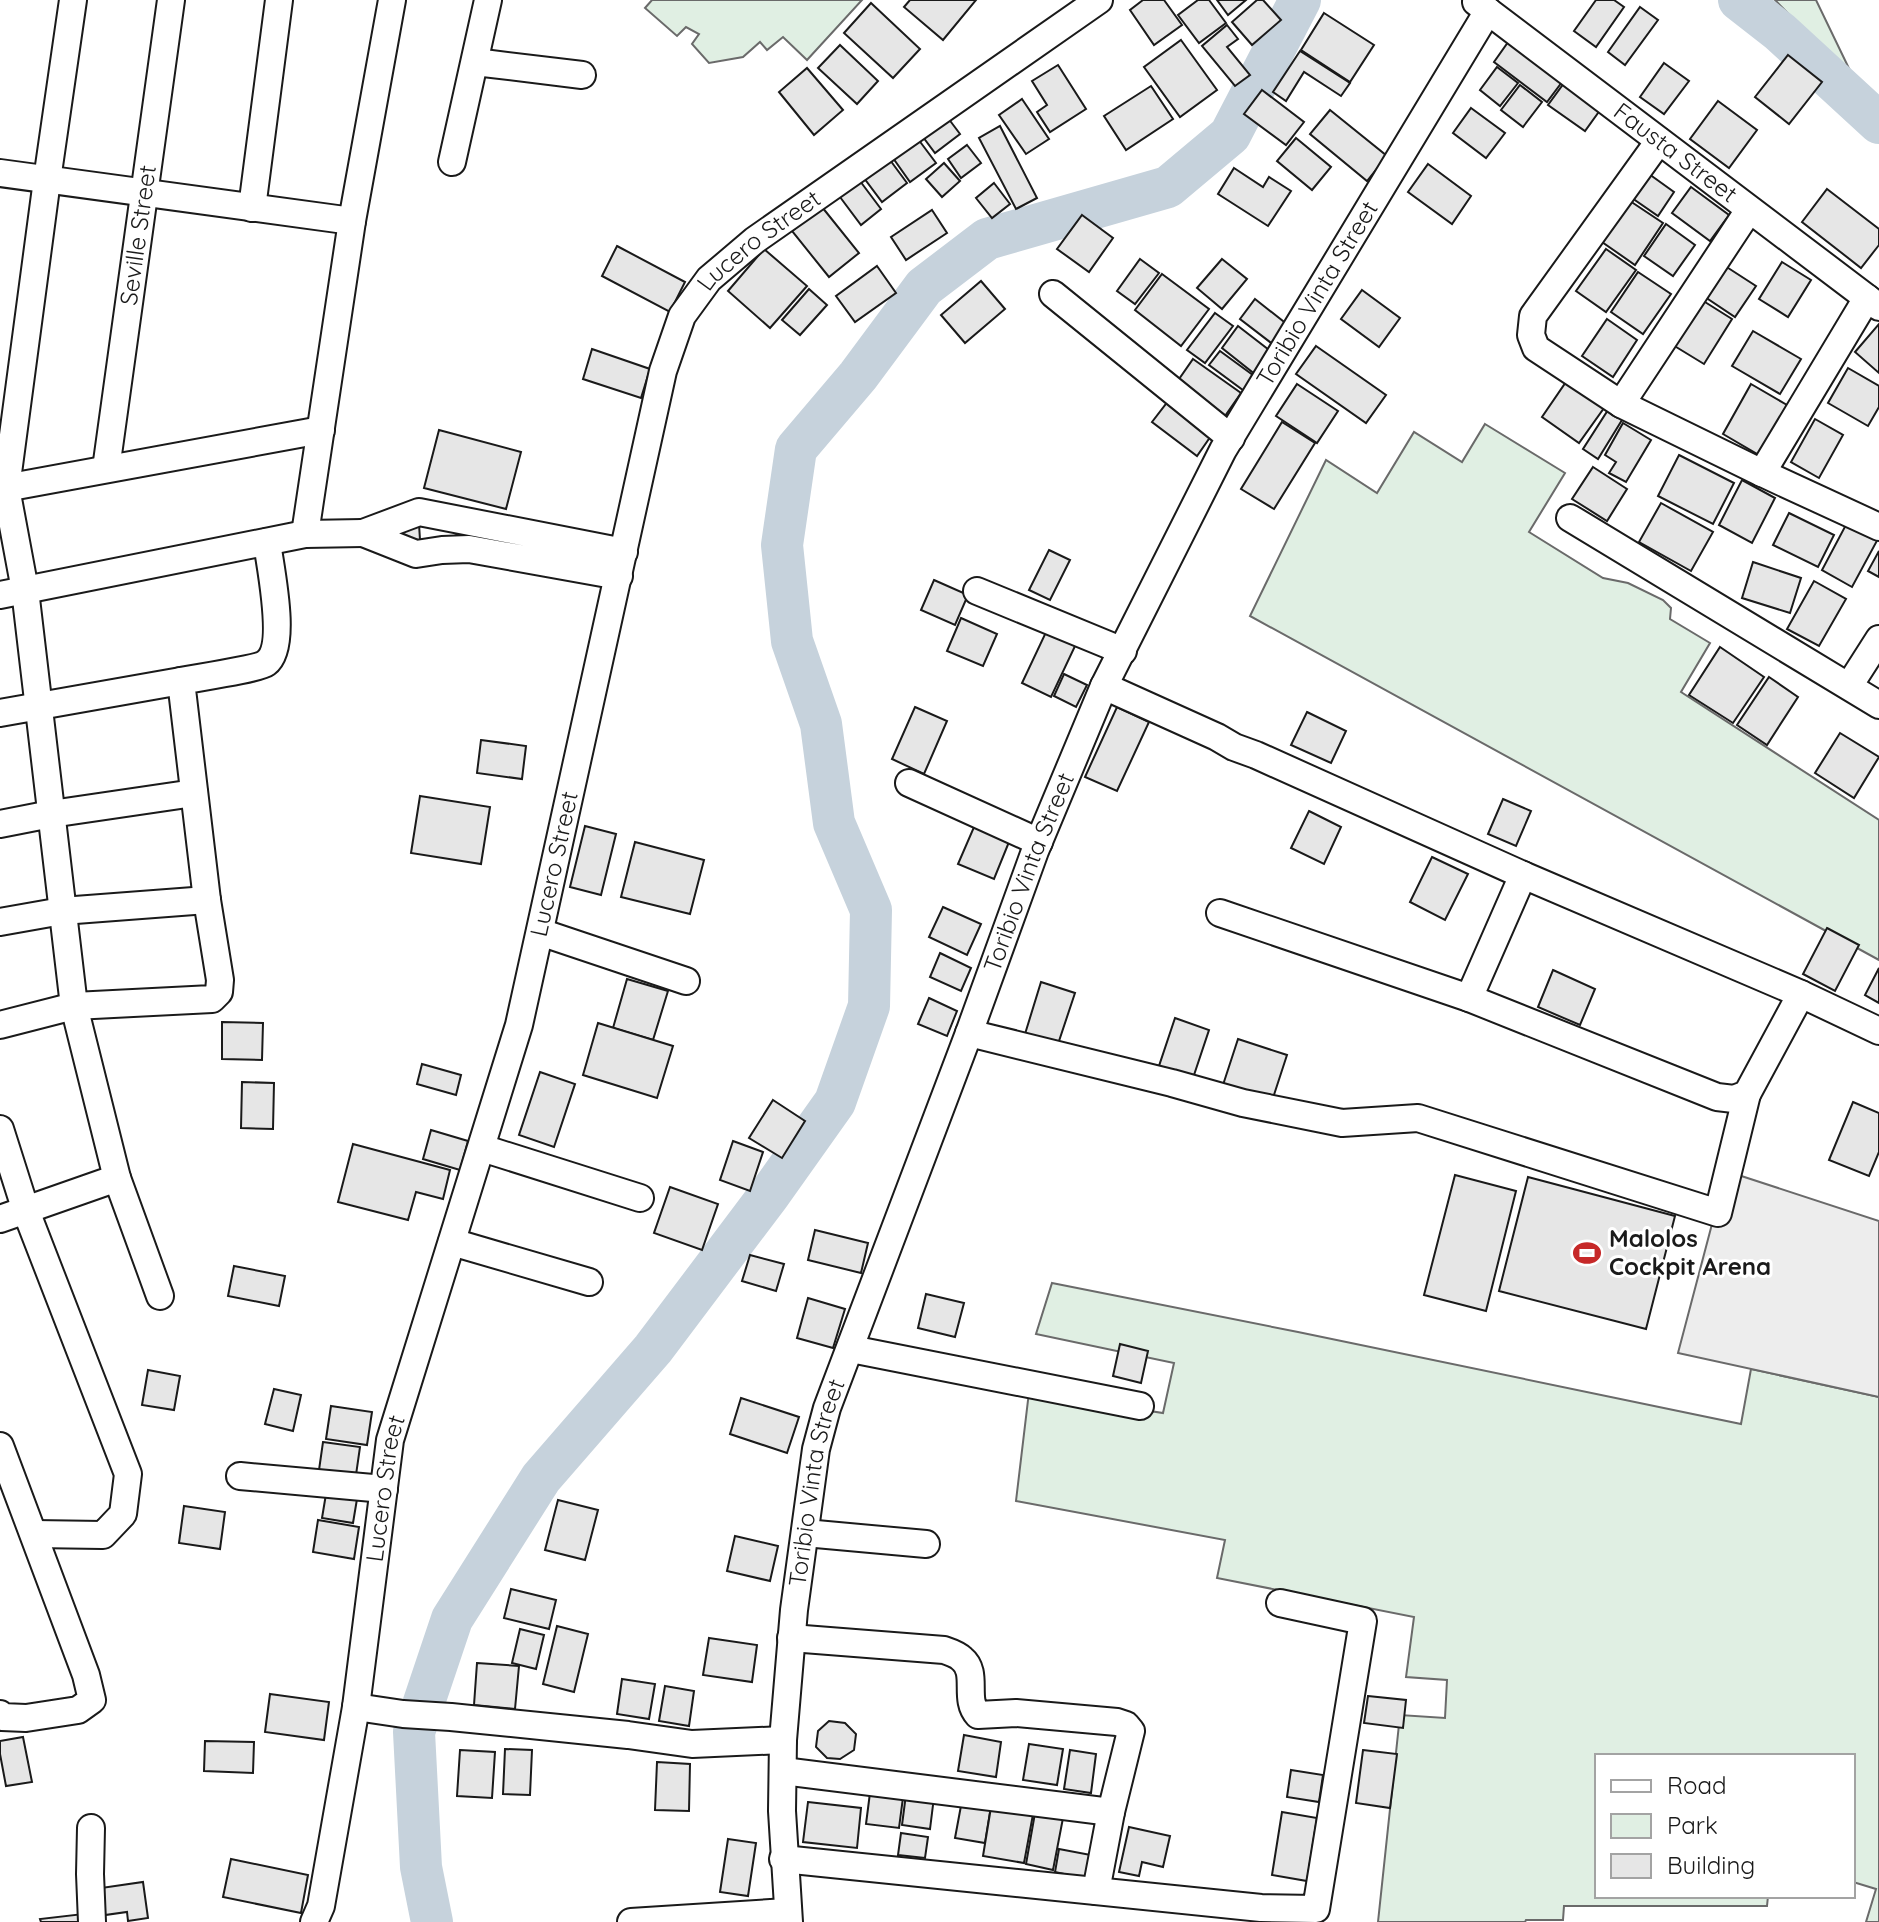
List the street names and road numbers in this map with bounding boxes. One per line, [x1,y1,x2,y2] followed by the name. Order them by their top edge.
[1608,96,1744,208] street label: Fausta Street
[113,163,162,307] street label: Seville Street
[690,183,826,296] street label: Lucero Street
[1249,195,1384,391] street label: Toribio Vinta Street
[976,768,1080,976] street label: Toribio Vinta Street
[523,788,584,939] street label: Lucero Street
[781,1374,851,1588] street label: Toribio Vinta Street
[359,1411,411,1563] street label: Lucero Street

